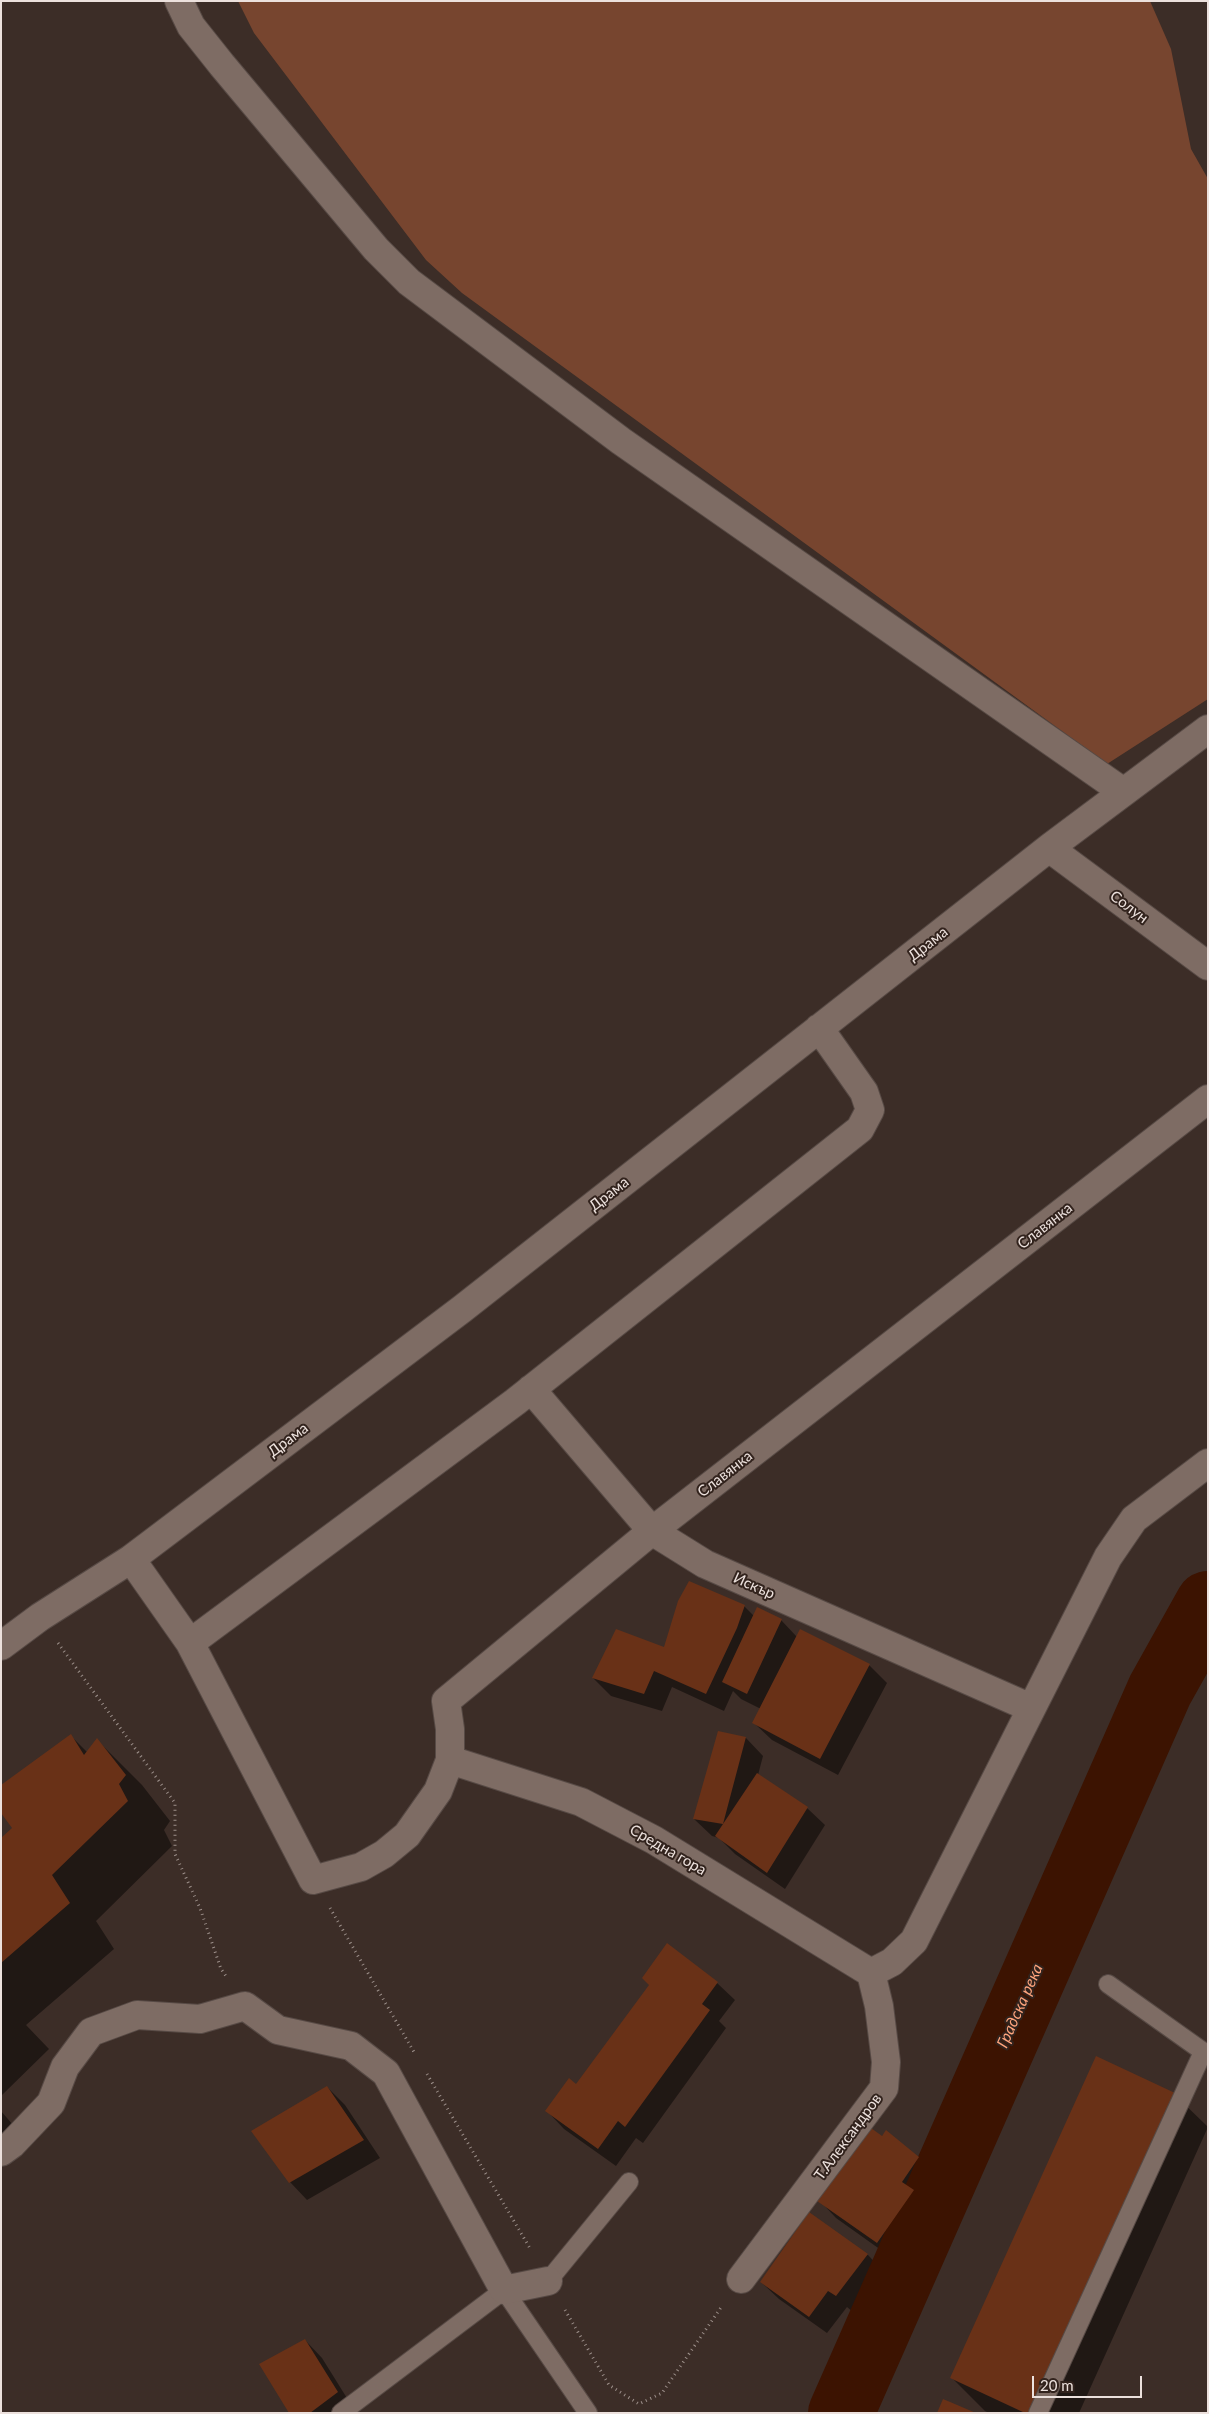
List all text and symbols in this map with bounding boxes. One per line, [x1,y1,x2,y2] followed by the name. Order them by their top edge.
[1106,887,1152,927] street label: Солун
[905,923,951,965] street label: Драма
[586,1173,632,1215] street label: Драма
[1014,1199,1076,1253] street label: Славянка
[264,1419,312,1461] street label: Драма
[694,1447,756,1501] street label: Славянка
[731,1569,777,1603] street label: Искър
[627,1821,709,1879] street label: Средна гора
[993,1961,1047,2051] water label: Градска река
[811,2090,885,2184] street label: Т.Александров
[1034,2366,1144,2398] scale bar
[1040,2376,1074,2394] text: 20 m

